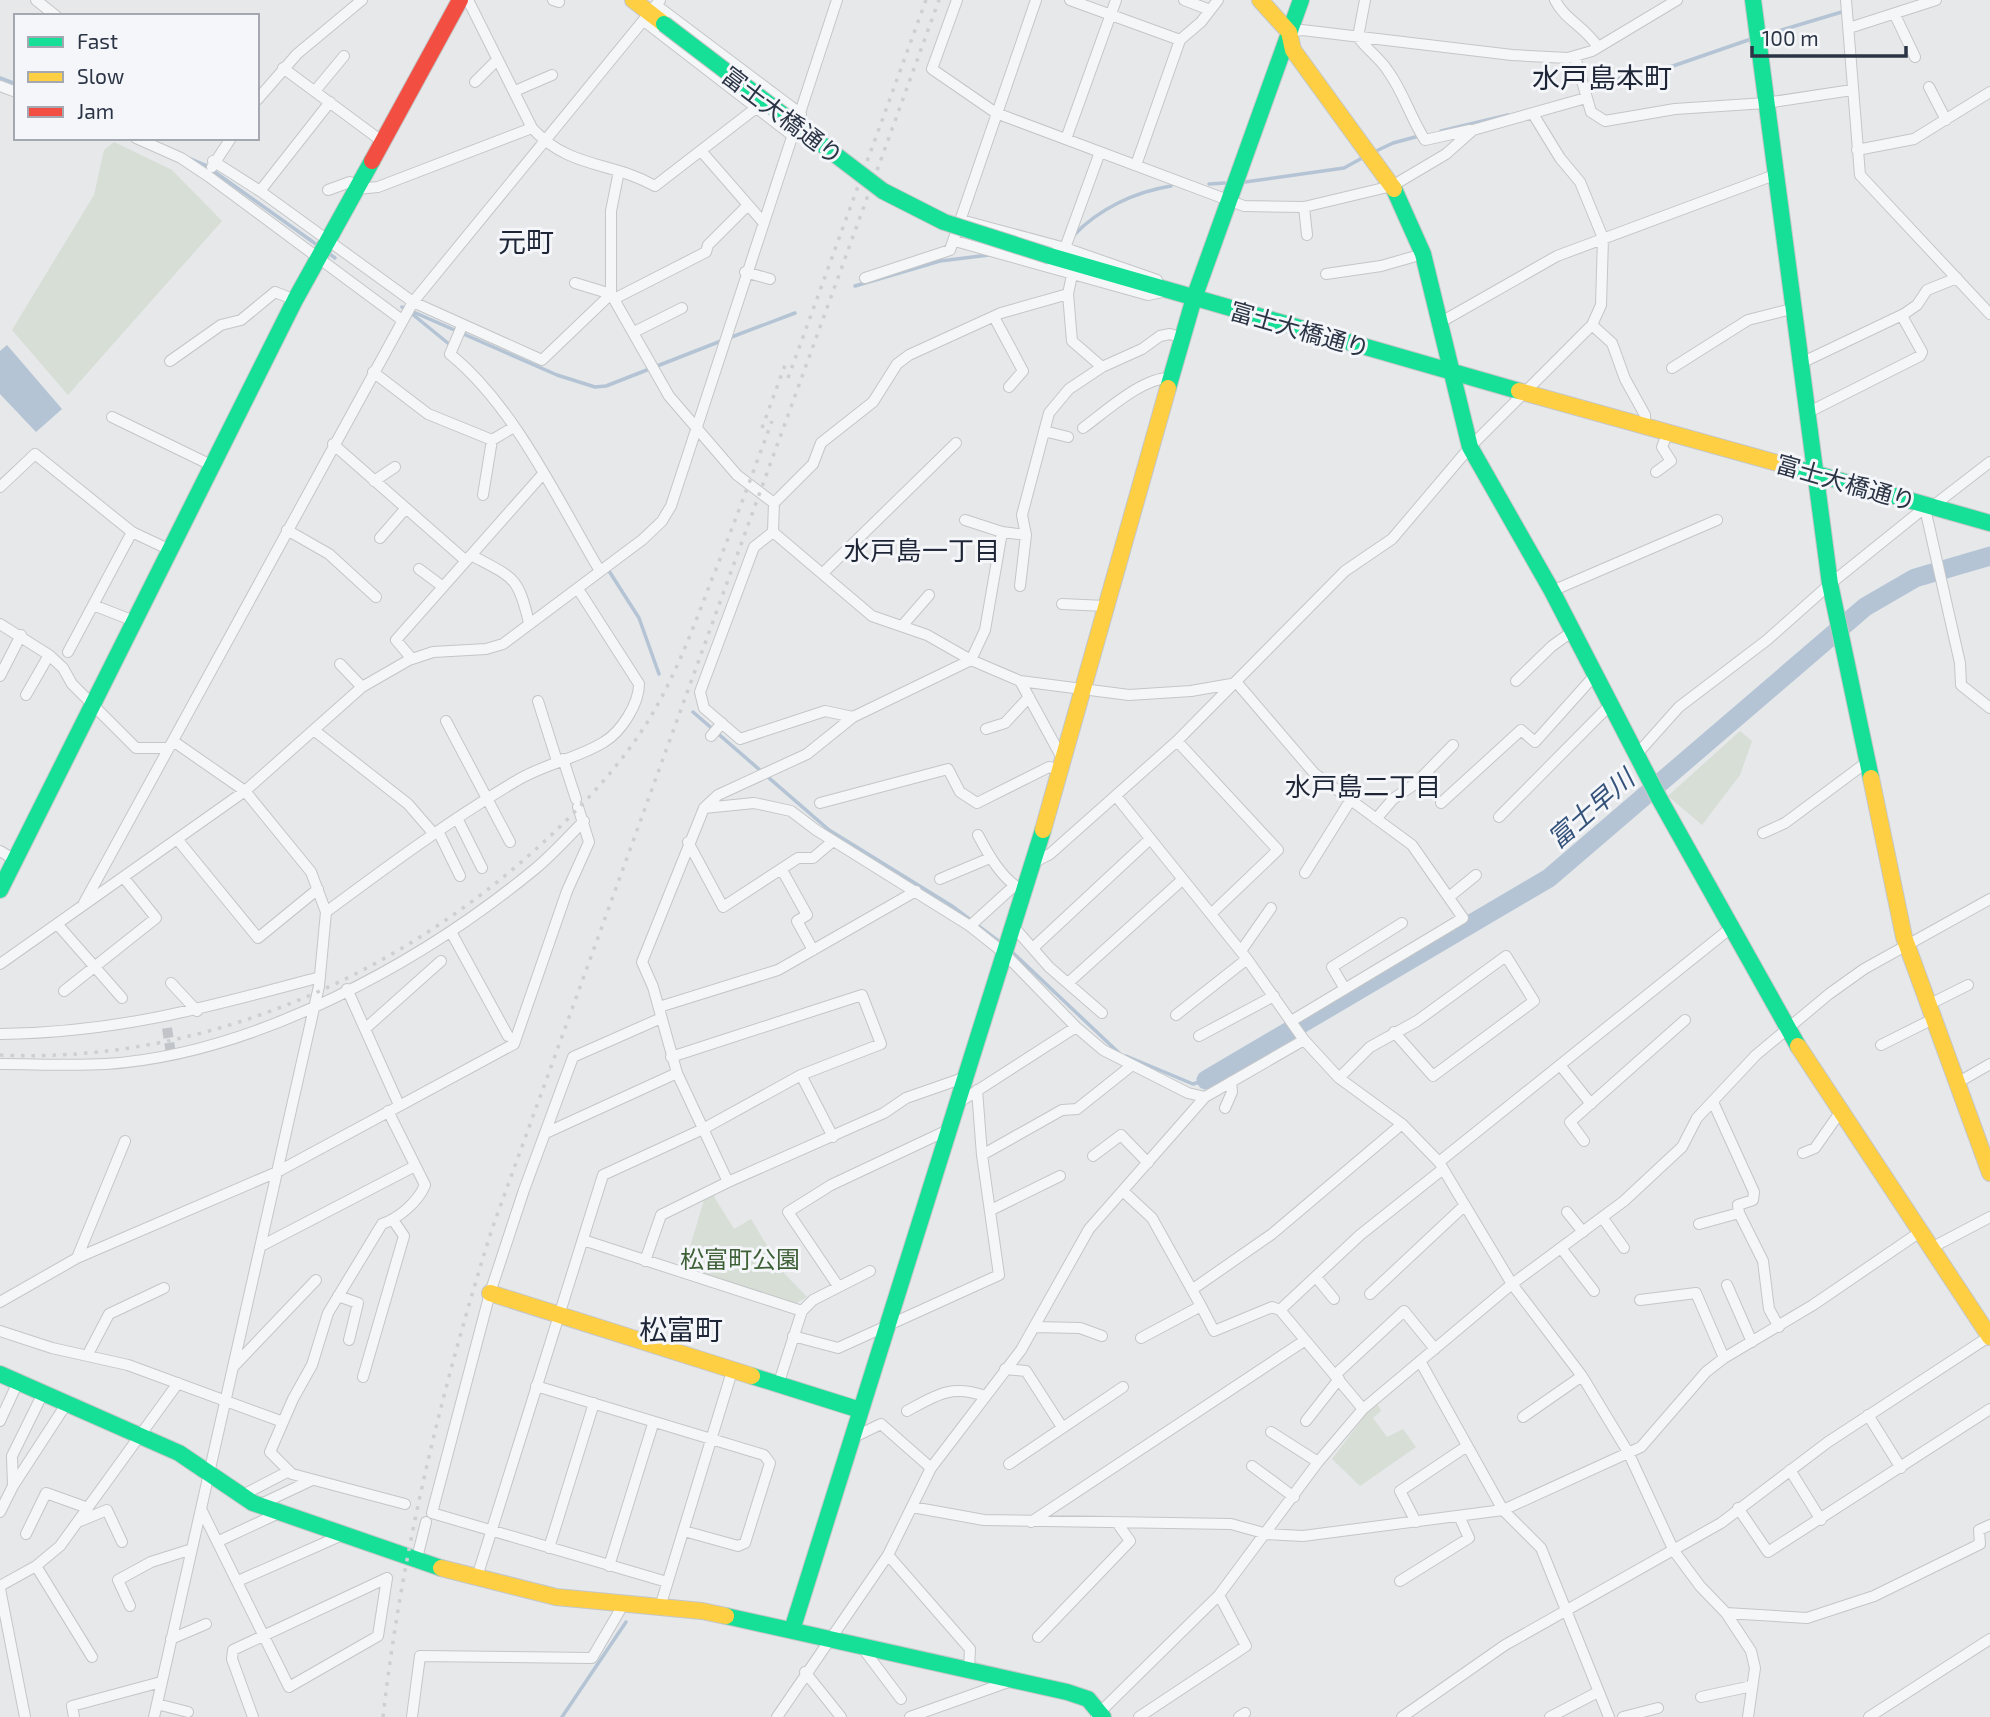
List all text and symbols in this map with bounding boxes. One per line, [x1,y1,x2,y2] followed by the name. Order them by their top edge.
[14,14,259,140] legend
[1752,14,1906,58] scale bar
[1762,25,1819,50] text: 100 m
[77,28,118,53] text: Fast
[717,60,849,170] street label: 富士大橋通り
[1532,60,1672,94] district label: 水戸島本町
[77,63,124,88] text: Slow
[77,98,114,123] text: Jam
[498,224,554,258] district label: 元町
[1227,295,1373,363] street label: 富士大橋通り
[1773,448,1919,516] street label: 富士大橋通り
[844,534,1000,565] district label: 水戸島一丁目
[1541,760,1642,854] water label: 富士早川
[1285,770,1441,801] district label: 水戸島二丁目
[680,1244,800,1273] park label: 松富町公園
[639,1312,723,1346] district label: 松富町

